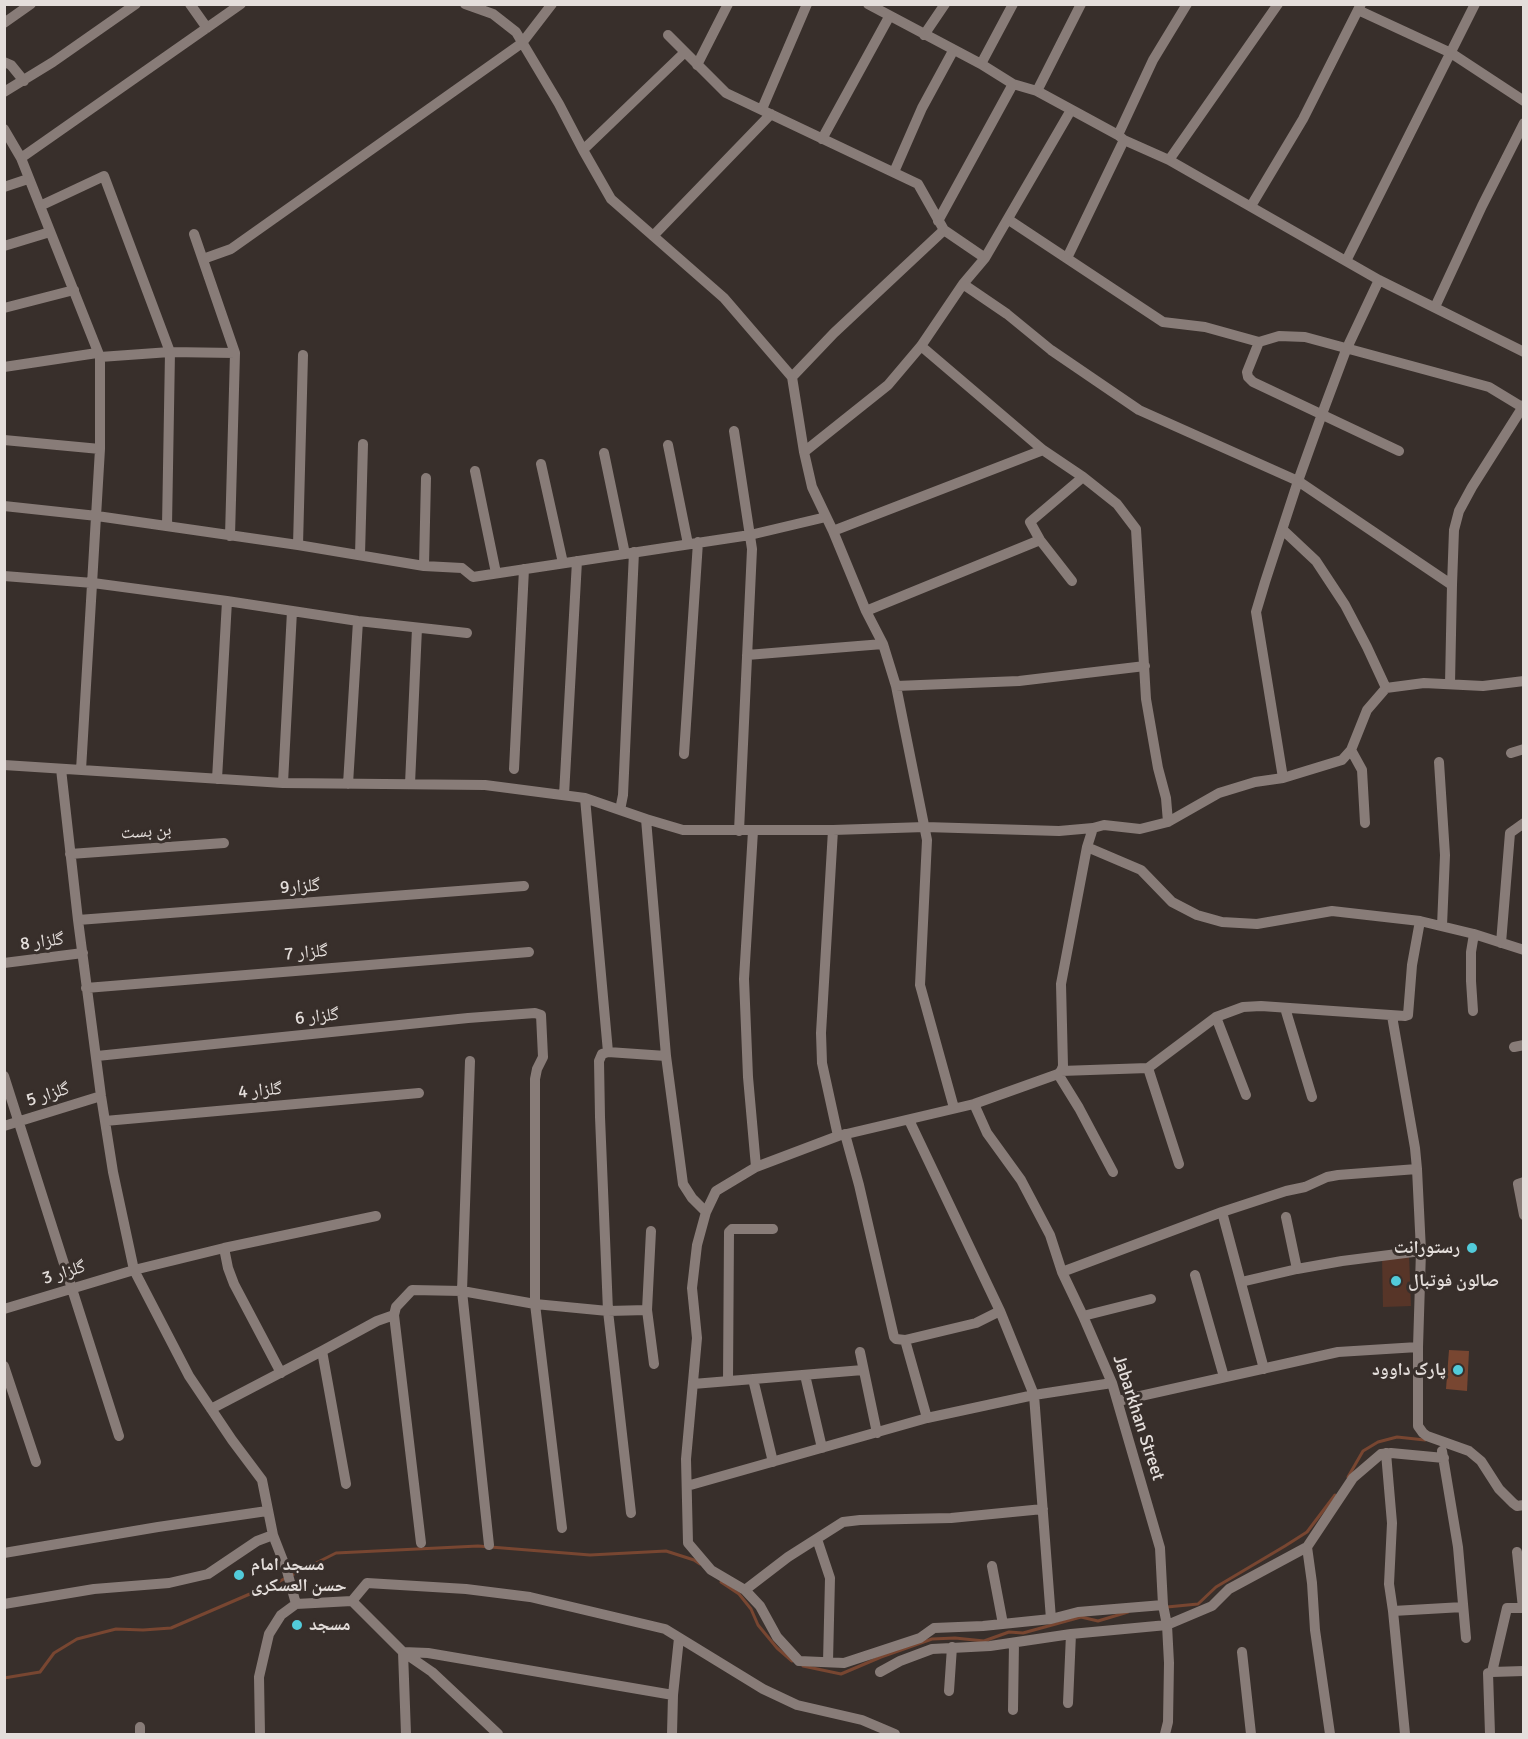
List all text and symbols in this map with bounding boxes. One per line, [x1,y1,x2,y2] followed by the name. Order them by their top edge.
[120,819,172,845] street label: بن بست
[279,875,321,899] street label: گلزار9
[19,929,65,955] street label: گلزار 8
[283,940,329,966] street label: گلزار 7
[294,1004,340,1030] street label: گلزار 6
[24,1078,72,1112] street label: گلزار 5
[237,1078,283,1104] street label: گلزار 4
[1394,1237,1460,1259] place label: رستورانت
[1465,1241,1479,1255] marker: رستورانت
[40,1256,88,1290] street label: گلزار 3
[1408,1270,1499,1292] place label: صالون فوتبال
[1389,1274,1403,1288] marker: صالون فوتبال
[1108,1353,1168,1483] street label: Jabarkhan Street
[1372,1359,1446,1381] place label: پارک داوود
[1451,1363,1465,1377] marker: پارک داوود
[251,1554,347,1596] place label: مسجد امام حسن العسکری
[232,1568,246,1582] marker: مسجد امام حسن العسکری
[309,1614,351,1636] place label: مسجد
[290,1618,304,1632] marker: مسجد

